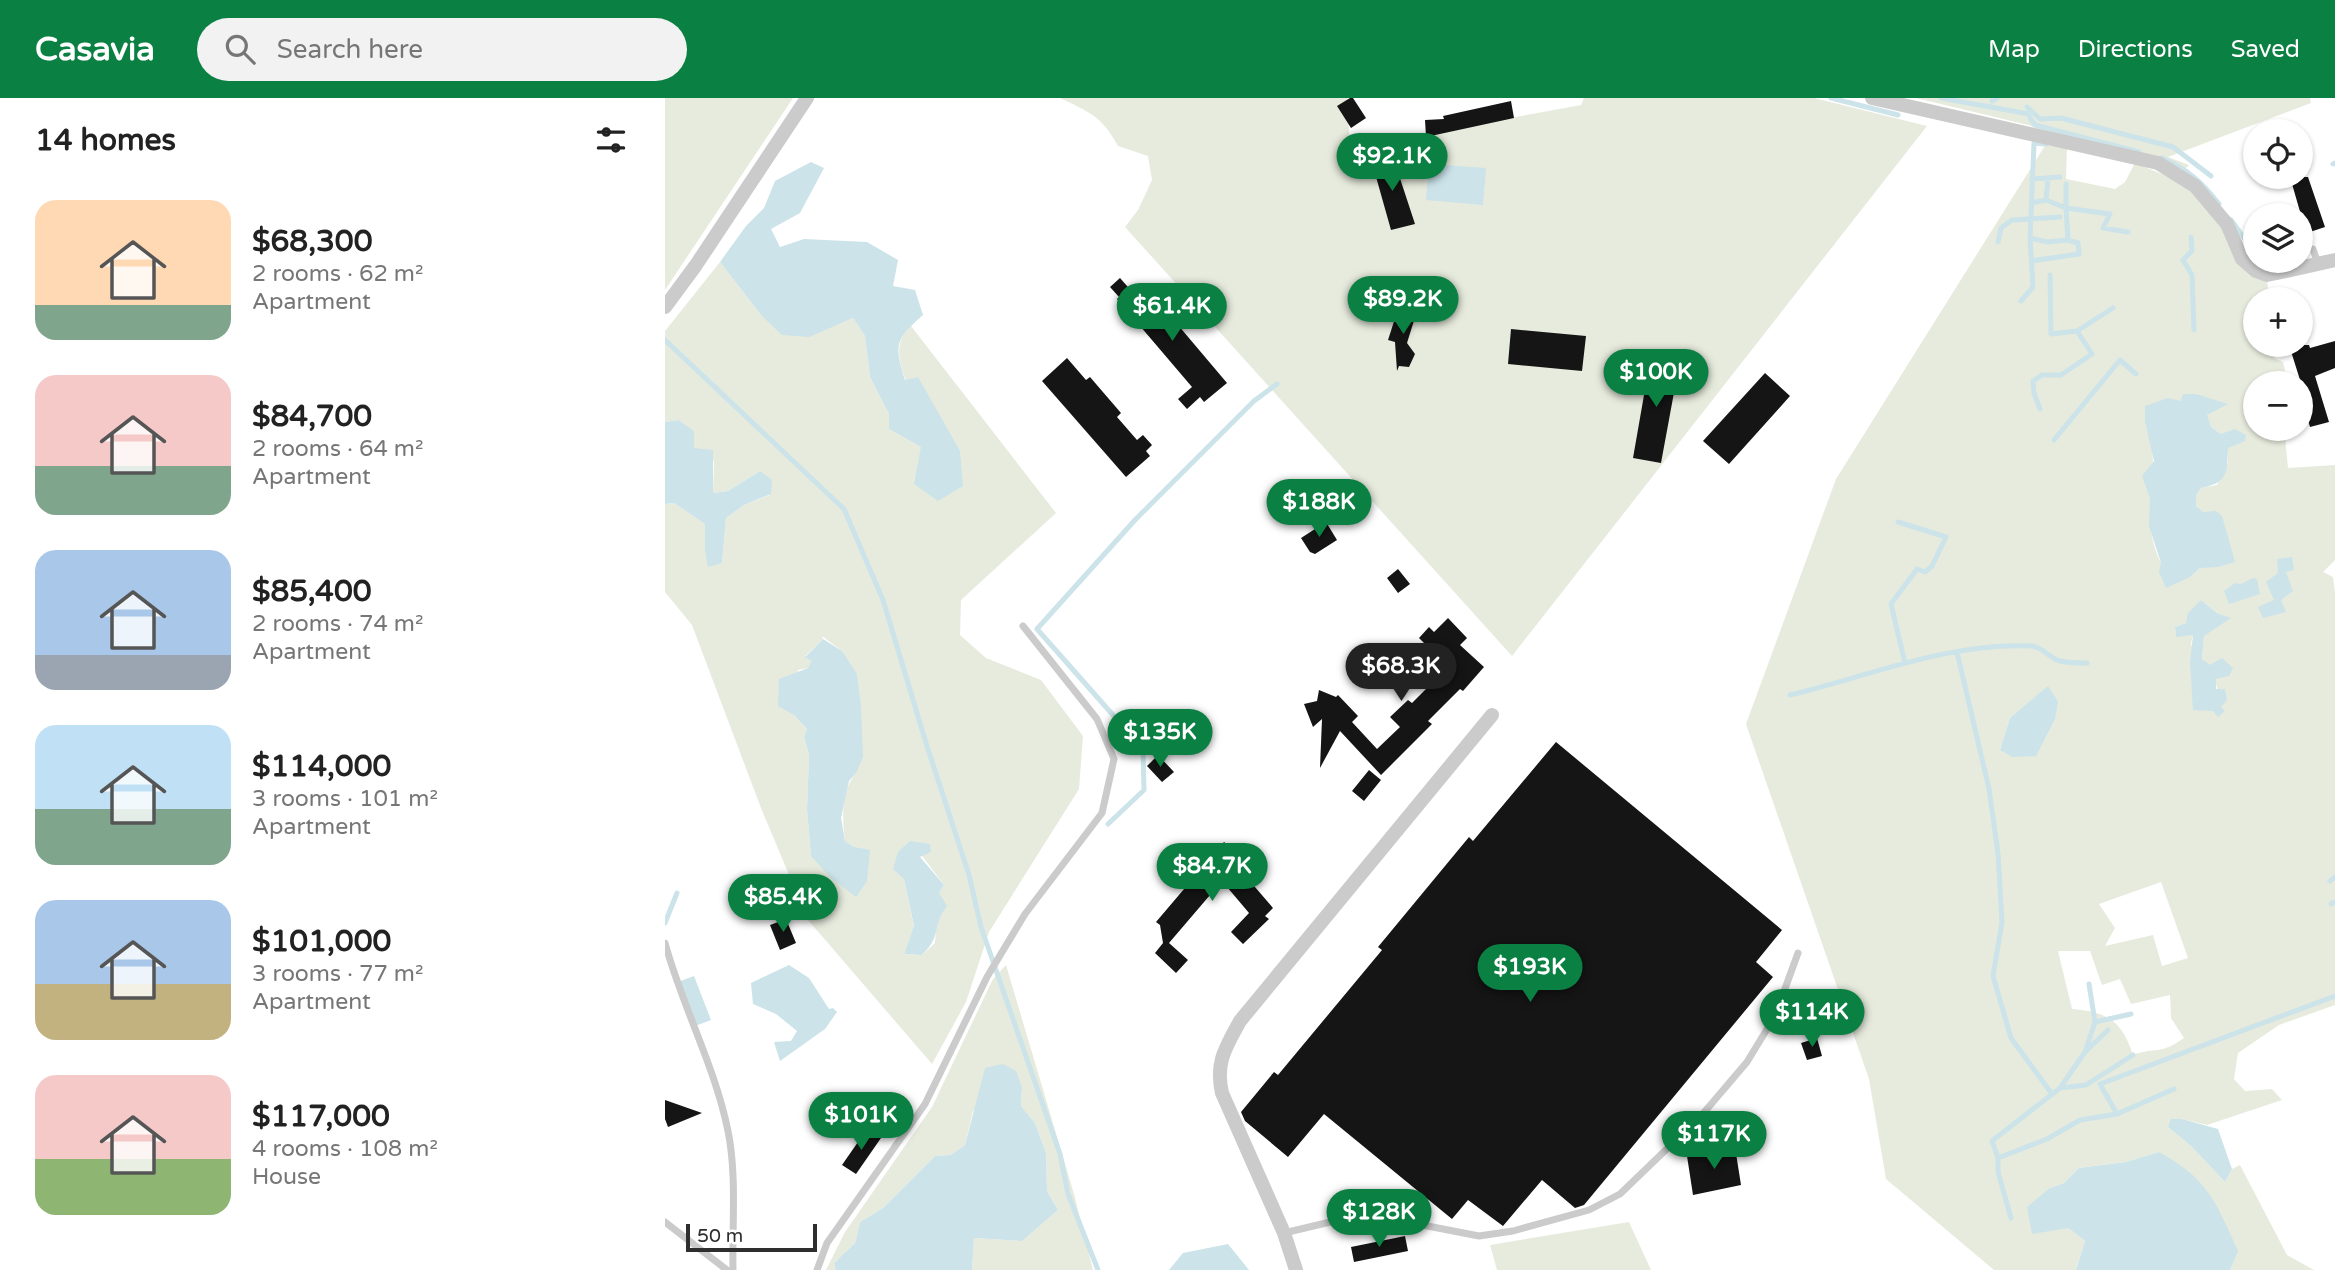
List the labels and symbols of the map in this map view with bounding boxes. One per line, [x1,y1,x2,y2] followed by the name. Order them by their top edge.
[1335,134,1449,193] pin: $92.1K
[1346,276,1460,336] pin: $89.2K
[1115,284,1229,343] pin: $61.4K
[1607,350,1705,409] pin: $100K
[1270,480,1368,539] pin: $188K
[1344,644,1458,703] pin: $68.3K
[1111,710,1209,769] pin: $135K
[1155,844,1269,903] pin: $84.7K
[726,874,840,934] pin: $85.4K
[1481,944,1579,1004] pin: $193K
[1763,990,1861,1049] pin: $114K
[812,1093,910,1152] pin: $101K
[1665,1112,1763,1171] pin: $117K
[1330,1190,1428,1249] pin: $128K
[686,1221,817,1253] scale bar

